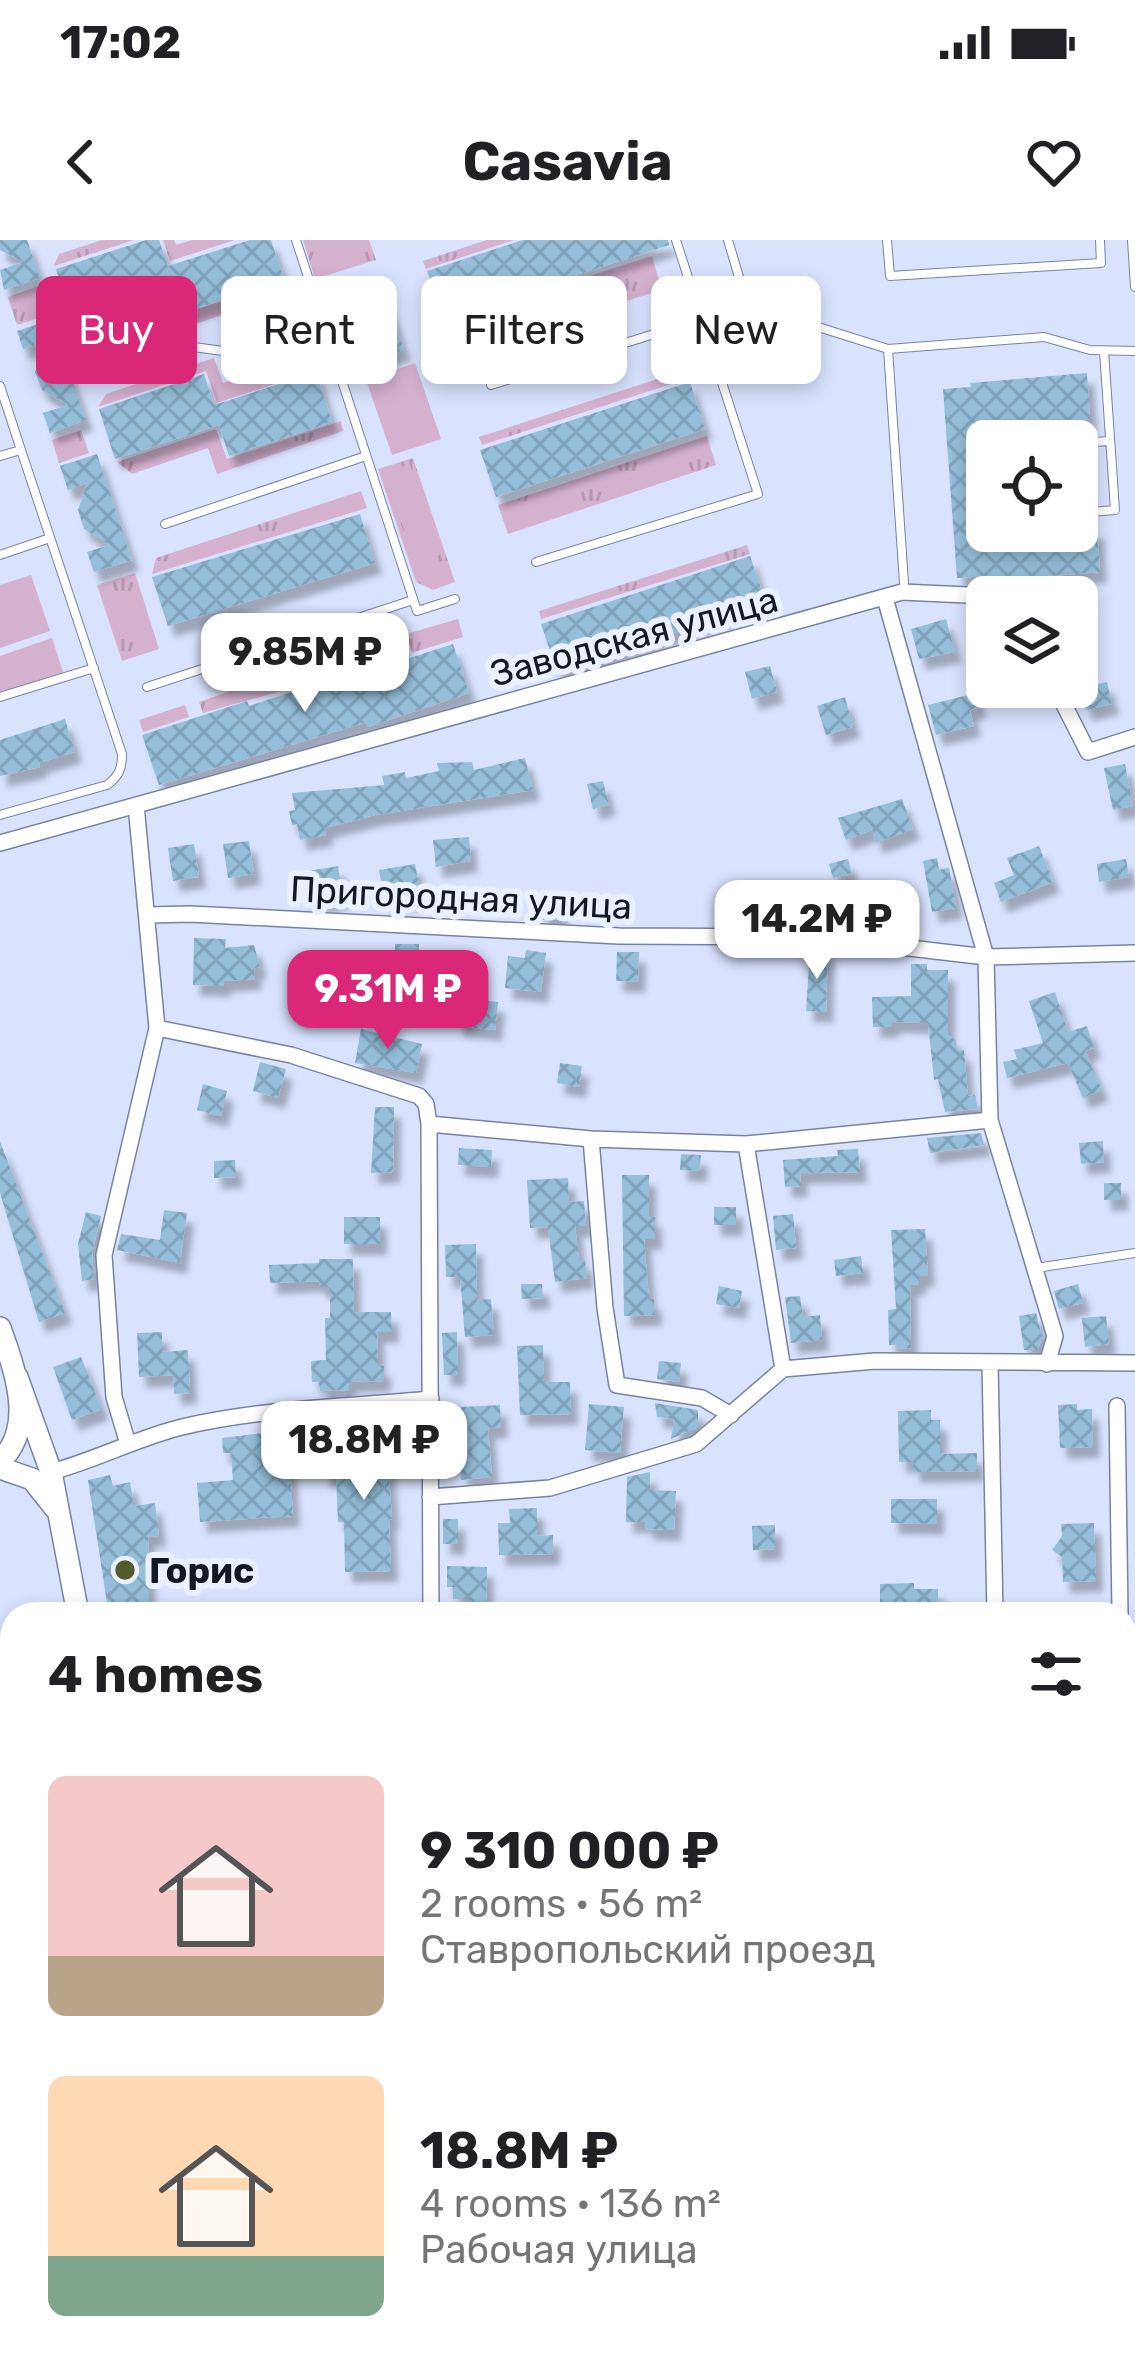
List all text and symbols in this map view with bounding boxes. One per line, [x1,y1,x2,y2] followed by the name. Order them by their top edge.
[60,16,181,69] text: 17:02
[48,129,114,195] icon: back
[1021,129,1087,195] icon: heart
[462,130,673,194] text: Casavia
[36,276,197,384] chip: Buy
[221,276,397,384] chip: Rent
[421,276,627,384] chip: Filters
[651,276,821,384] chip: New
[966,420,1098,708] map controls
[966,420,1098,552] button: locate
[966,576,1098,708] button: layers
[486,577,783,696] street label: Заводская улица
[194,613,416,715] pin: 9.85M ₽
[228,629,382,675] text: 9.85M ₽
[289,867,633,928] street label: Пригородная улица
[706,880,928,982] pin: 14.2M ₽
[742,896,892,942] text: 14.2M ₽
[277,950,499,1052] pin: 9.31M ₽
[314,966,462,1012] text: 9.31M ₽
[253,1401,475,1503] pin: 18.8M ₽
[288,1417,440,1463] text: 18.8M ₽
[149,1549,254,1592] place label: Горис
[112,1557,138,1583] marker: Горис
[1023,1641,1089,1707] icon: filters
[48,1644,263,1705] text: 4 homes
[420,1820,719,1881] text: 9 310 000 ₽
[144,1824,288,1968] icon: home
[420,1881,702,1927] text: 2 rooms · 56 m²
[420,1927,876,1973] text: Ставропольский проезд
[420,2120,618,2181] text: 18.8M ₽
[144,2124,288,2268] icon: home
[420,2181,721,2227] text: 4 rooms · 136 m²
[420,2227,698,2273] text: Рабочая улица

